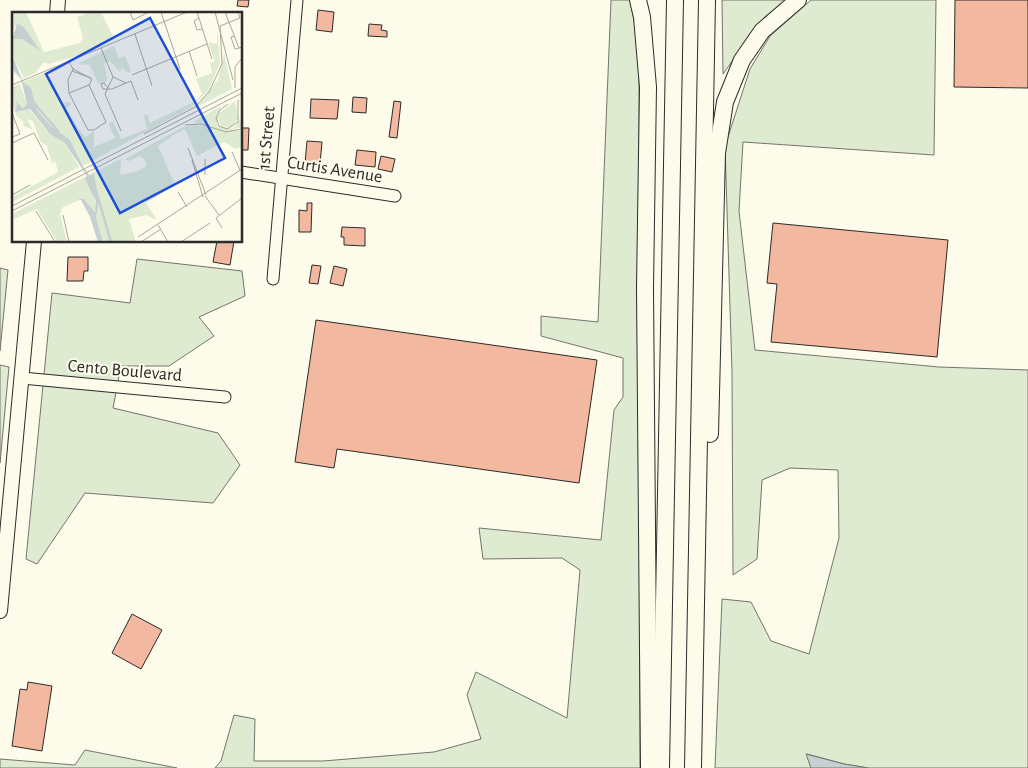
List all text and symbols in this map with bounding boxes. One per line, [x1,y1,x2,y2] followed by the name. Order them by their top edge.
[12,12,242,242] inset map
[255,105,279,171] street label: 1st Street
[286,154,384,186] street label: Curtis Avenue
[67,357,183,385] street label: Cento Boulevard

